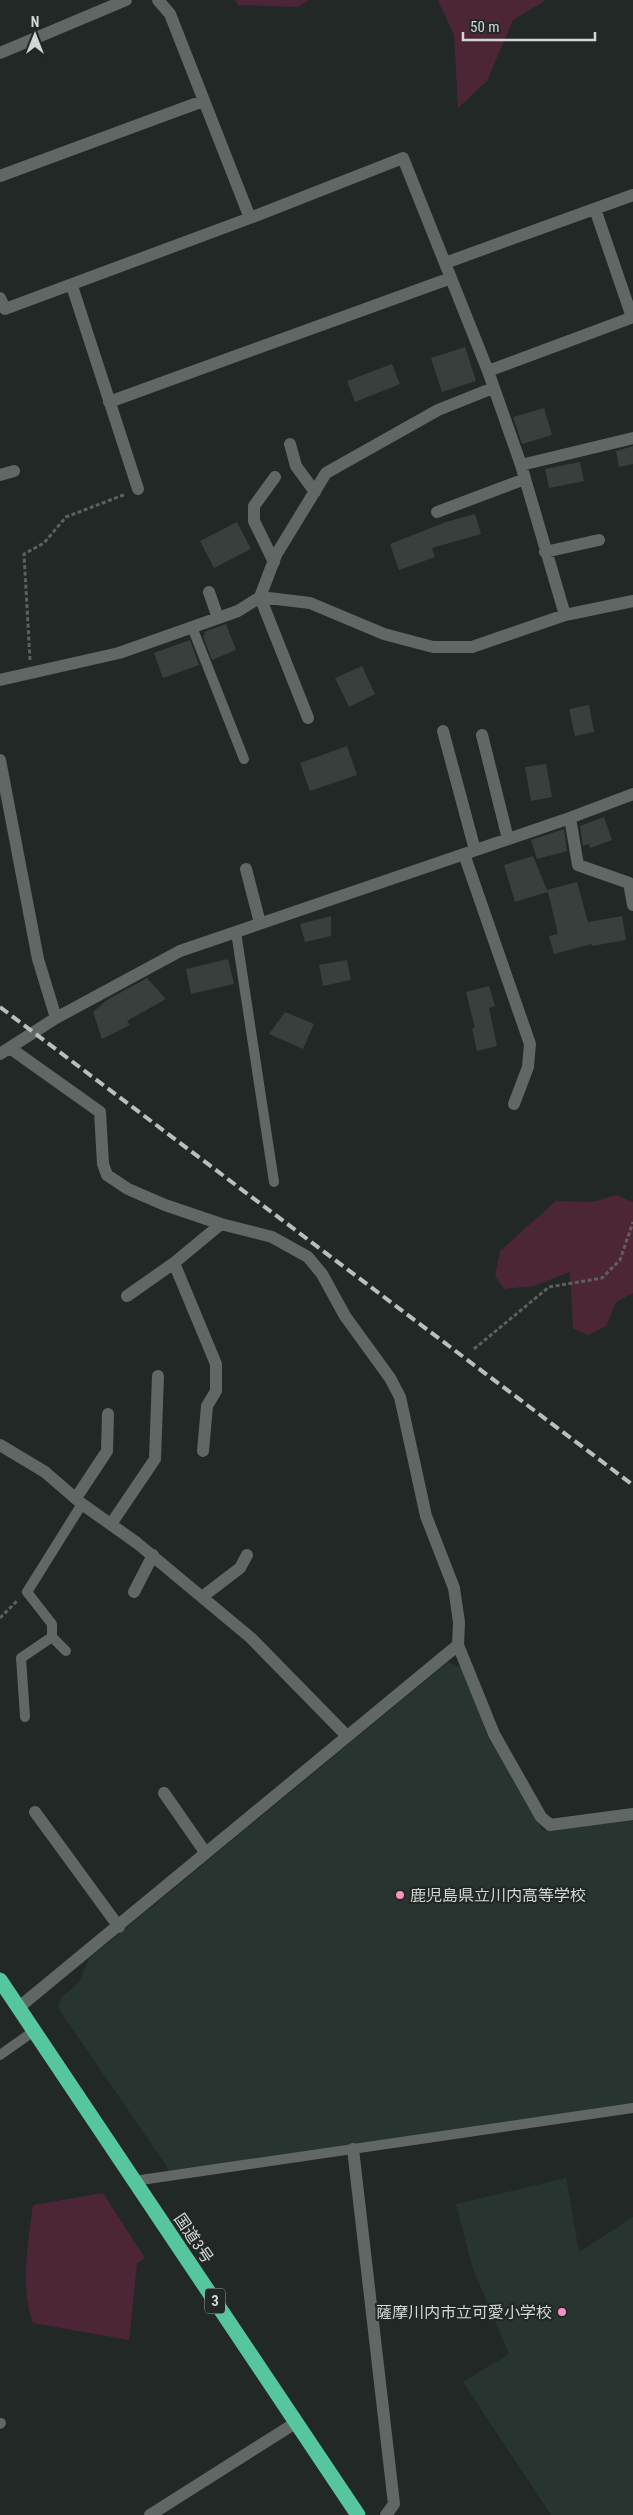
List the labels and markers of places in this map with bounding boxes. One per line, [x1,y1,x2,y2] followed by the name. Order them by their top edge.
[410,1886,586,1905] place label: 鹿児島県立川内高等学校
[394,1889,406,1901] marker: 鹿児島県立川内高等学校
[376,2303,552,2322] place label: 薩摩川内市立可愛小学校
[556,2306,568,2318] marker: 薩摩川内市立可愛小学校

